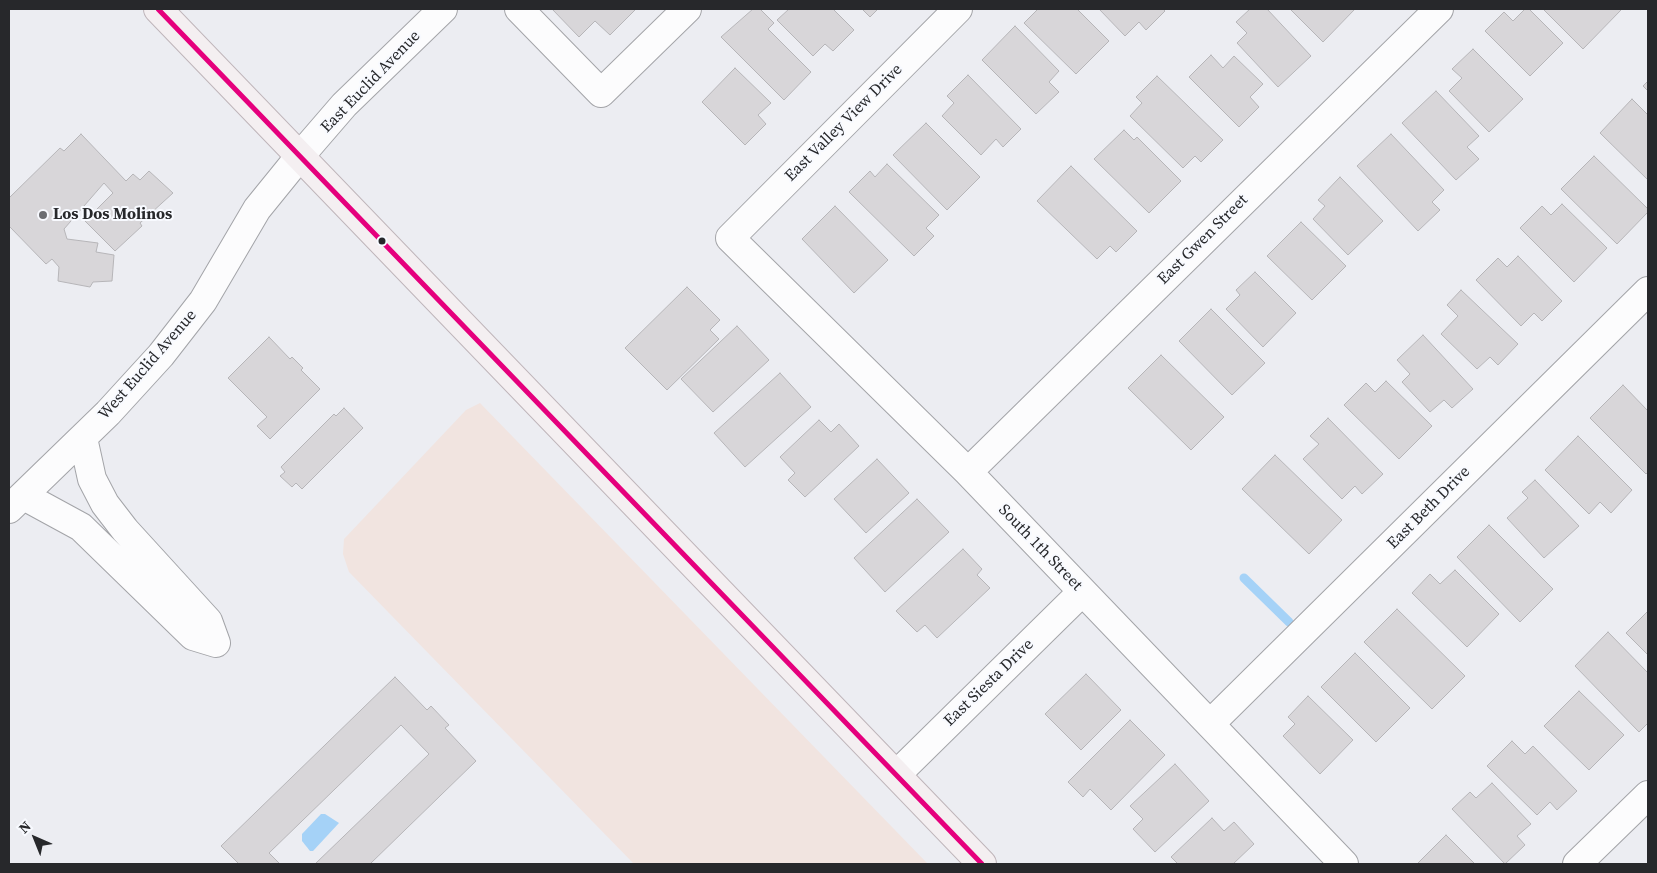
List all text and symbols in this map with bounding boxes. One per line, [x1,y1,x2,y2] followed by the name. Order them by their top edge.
[317,27,425,137] street label: East Euclid Avenue
[781,60,907,186] street label: East Valley View Drive
[1154,191,1252,289] street label: East Gwen Street
[53,205,172,225] place label: Los Dos Molinos
[37,209,49,221] marker: Los Dos Molinos
[377,236,387,246] unlabelled marker
[95,306,201,424] street label: West Euclid Avenue
[1384,463,1474,553] street label: East Beth Drive
[994,501,1086,595] street label: South 1th Street
[940,635,1038,731] street label: East Siesta Drive
[10,813,60,863] north arrow
[14,816,35,838] text: N

